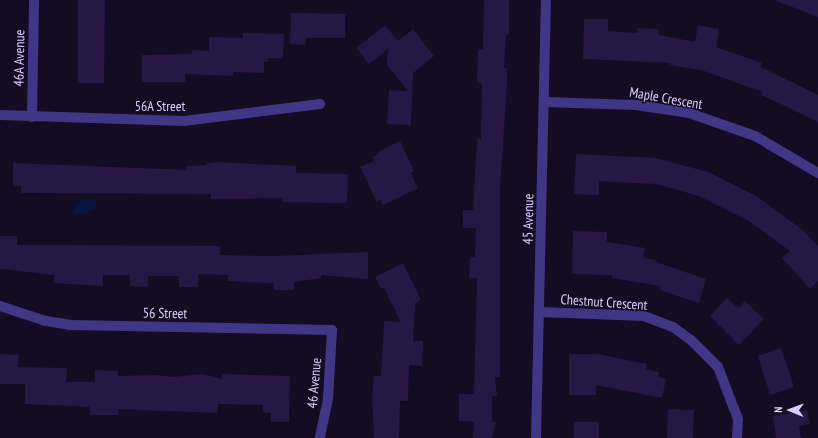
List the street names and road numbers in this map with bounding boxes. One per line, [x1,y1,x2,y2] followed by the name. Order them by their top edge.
[10,29,28,87] street label: 46A Avenue
[628,83,704,113] street label: Maple Crescent
[134,98,186,114] street label: 56A Street
[519,193,537,245] street label: 45 Avenue
[560,291,648,313] street label: Chestnut Crescent
[143,304,187,322] street label: 56 Street
[303,357,325,409] street label: 46 Avenue

